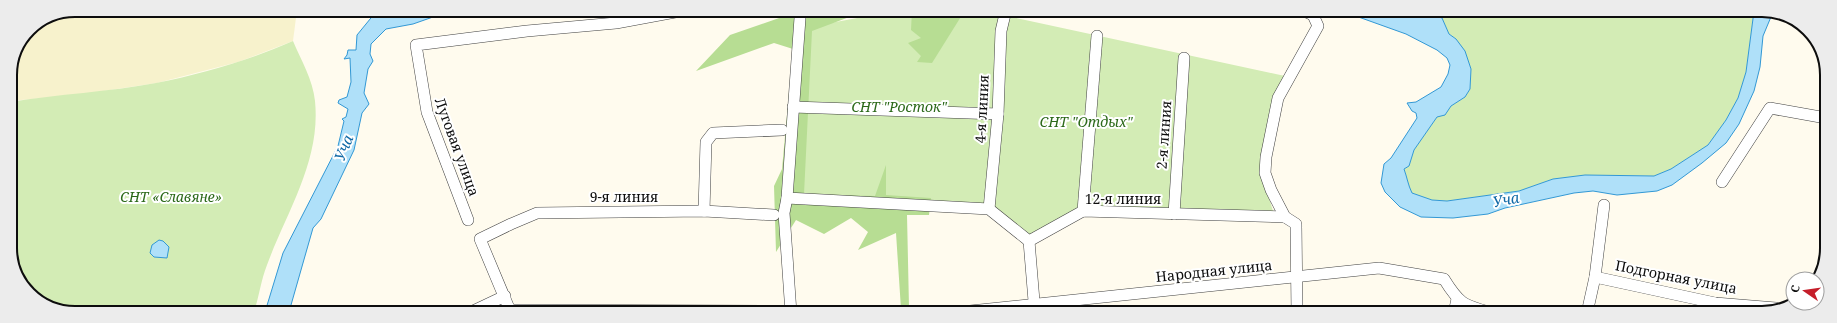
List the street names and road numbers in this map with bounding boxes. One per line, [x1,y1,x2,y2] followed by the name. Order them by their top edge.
[970,74,993,144] street label: 4-я линия
[431,95,484,199] street label: Луговая улица
[1152,100,1175,170] street label: 2-я линия
[590,187,658,206] street label: 9-я линия
[1085,189,1161,208] street label: 12-я линия
[1155,255,1273,286] street label: Народная улица
[1614,255,1739,298] street label: Подгорная улица

